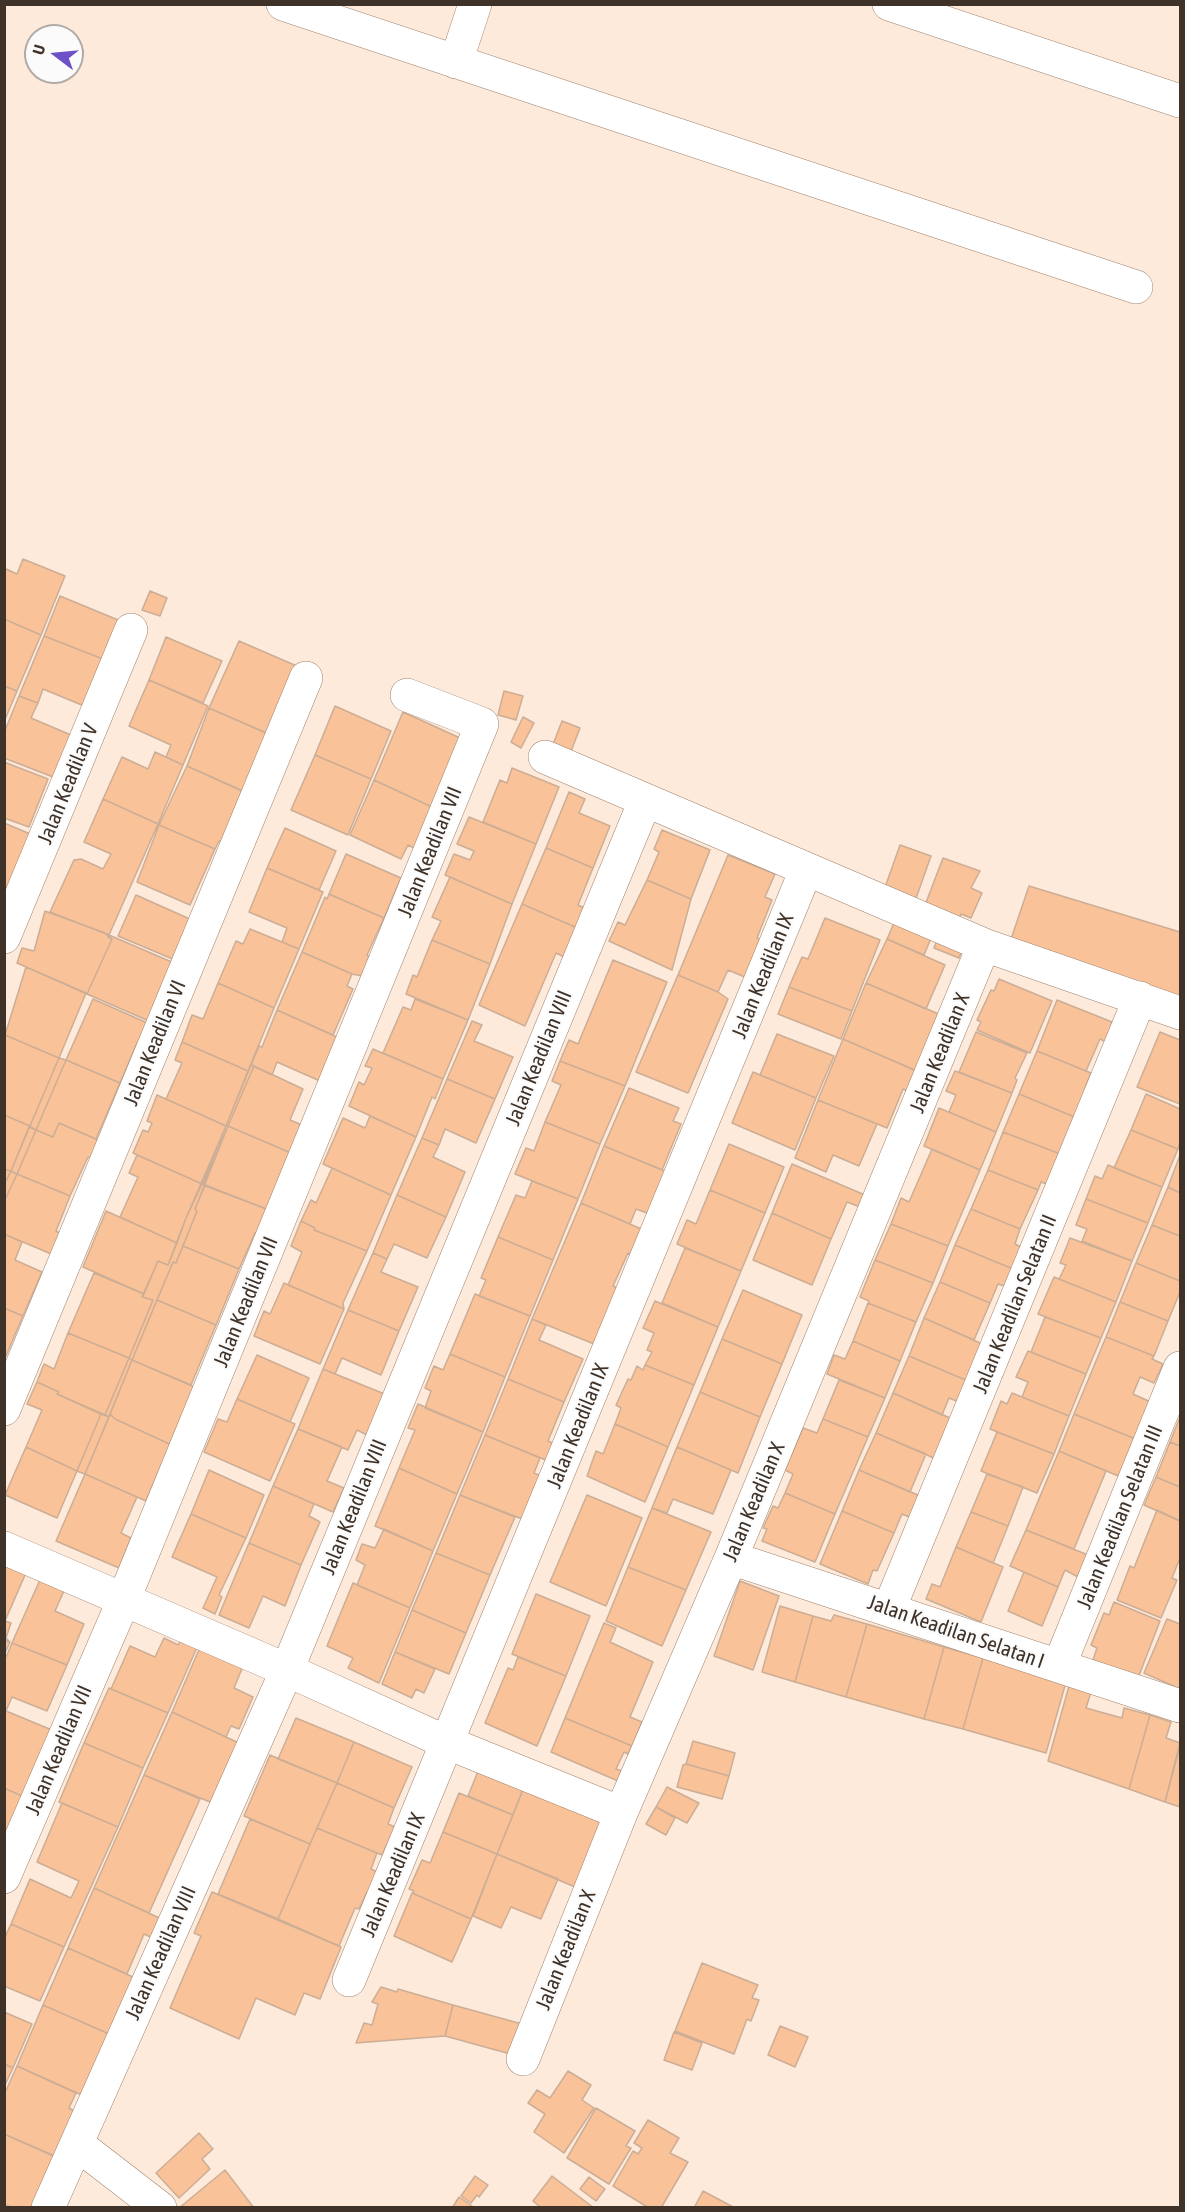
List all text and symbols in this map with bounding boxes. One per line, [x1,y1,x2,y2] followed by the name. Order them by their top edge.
[24,24,84,84] north arrow
[29,43,49,57] text: U
[32,720,104,848] street label: Jalan Keadilan V
[392,783,468,921] street label: Jalan Keadilan VII
[727,910,799,1042] street label: Jalan Keadilan IX
[118,977,192,1109] street label: Jalan Keadilan VI
[500,987,578,1129] street label: Jalan Keadilan VIII
[905,990,975,1116] street label: Jalan Keadilan X
[968,1211,1062,1397] street label: Jalan Keadilan Selatan II
[208,1233,284,1371] street label: Jalan Keadilan VII
[542,1360,614,1492] street label: Jalan Keadilan IX
[1072,1421,1168,1613] street label: Jalan Keadilan Selatan III
[315,1436,393,1578] street label: Jalan Keadilan VIII
[718,1439,790,1565] street label: Jalan Keadilan X
[864,1590,1048,1674] street label: Jalan Keadilan Selatan I
[20,1681,98,1819] street label: Jalan Keadilan VII
[356,1809,430,1941] street label: Jalan Keadilan IX
[120,1882,202,2024] street label: Jalan Keadilan VIII
[531,1887,601,2013] street label: Jalan Keadilan X

